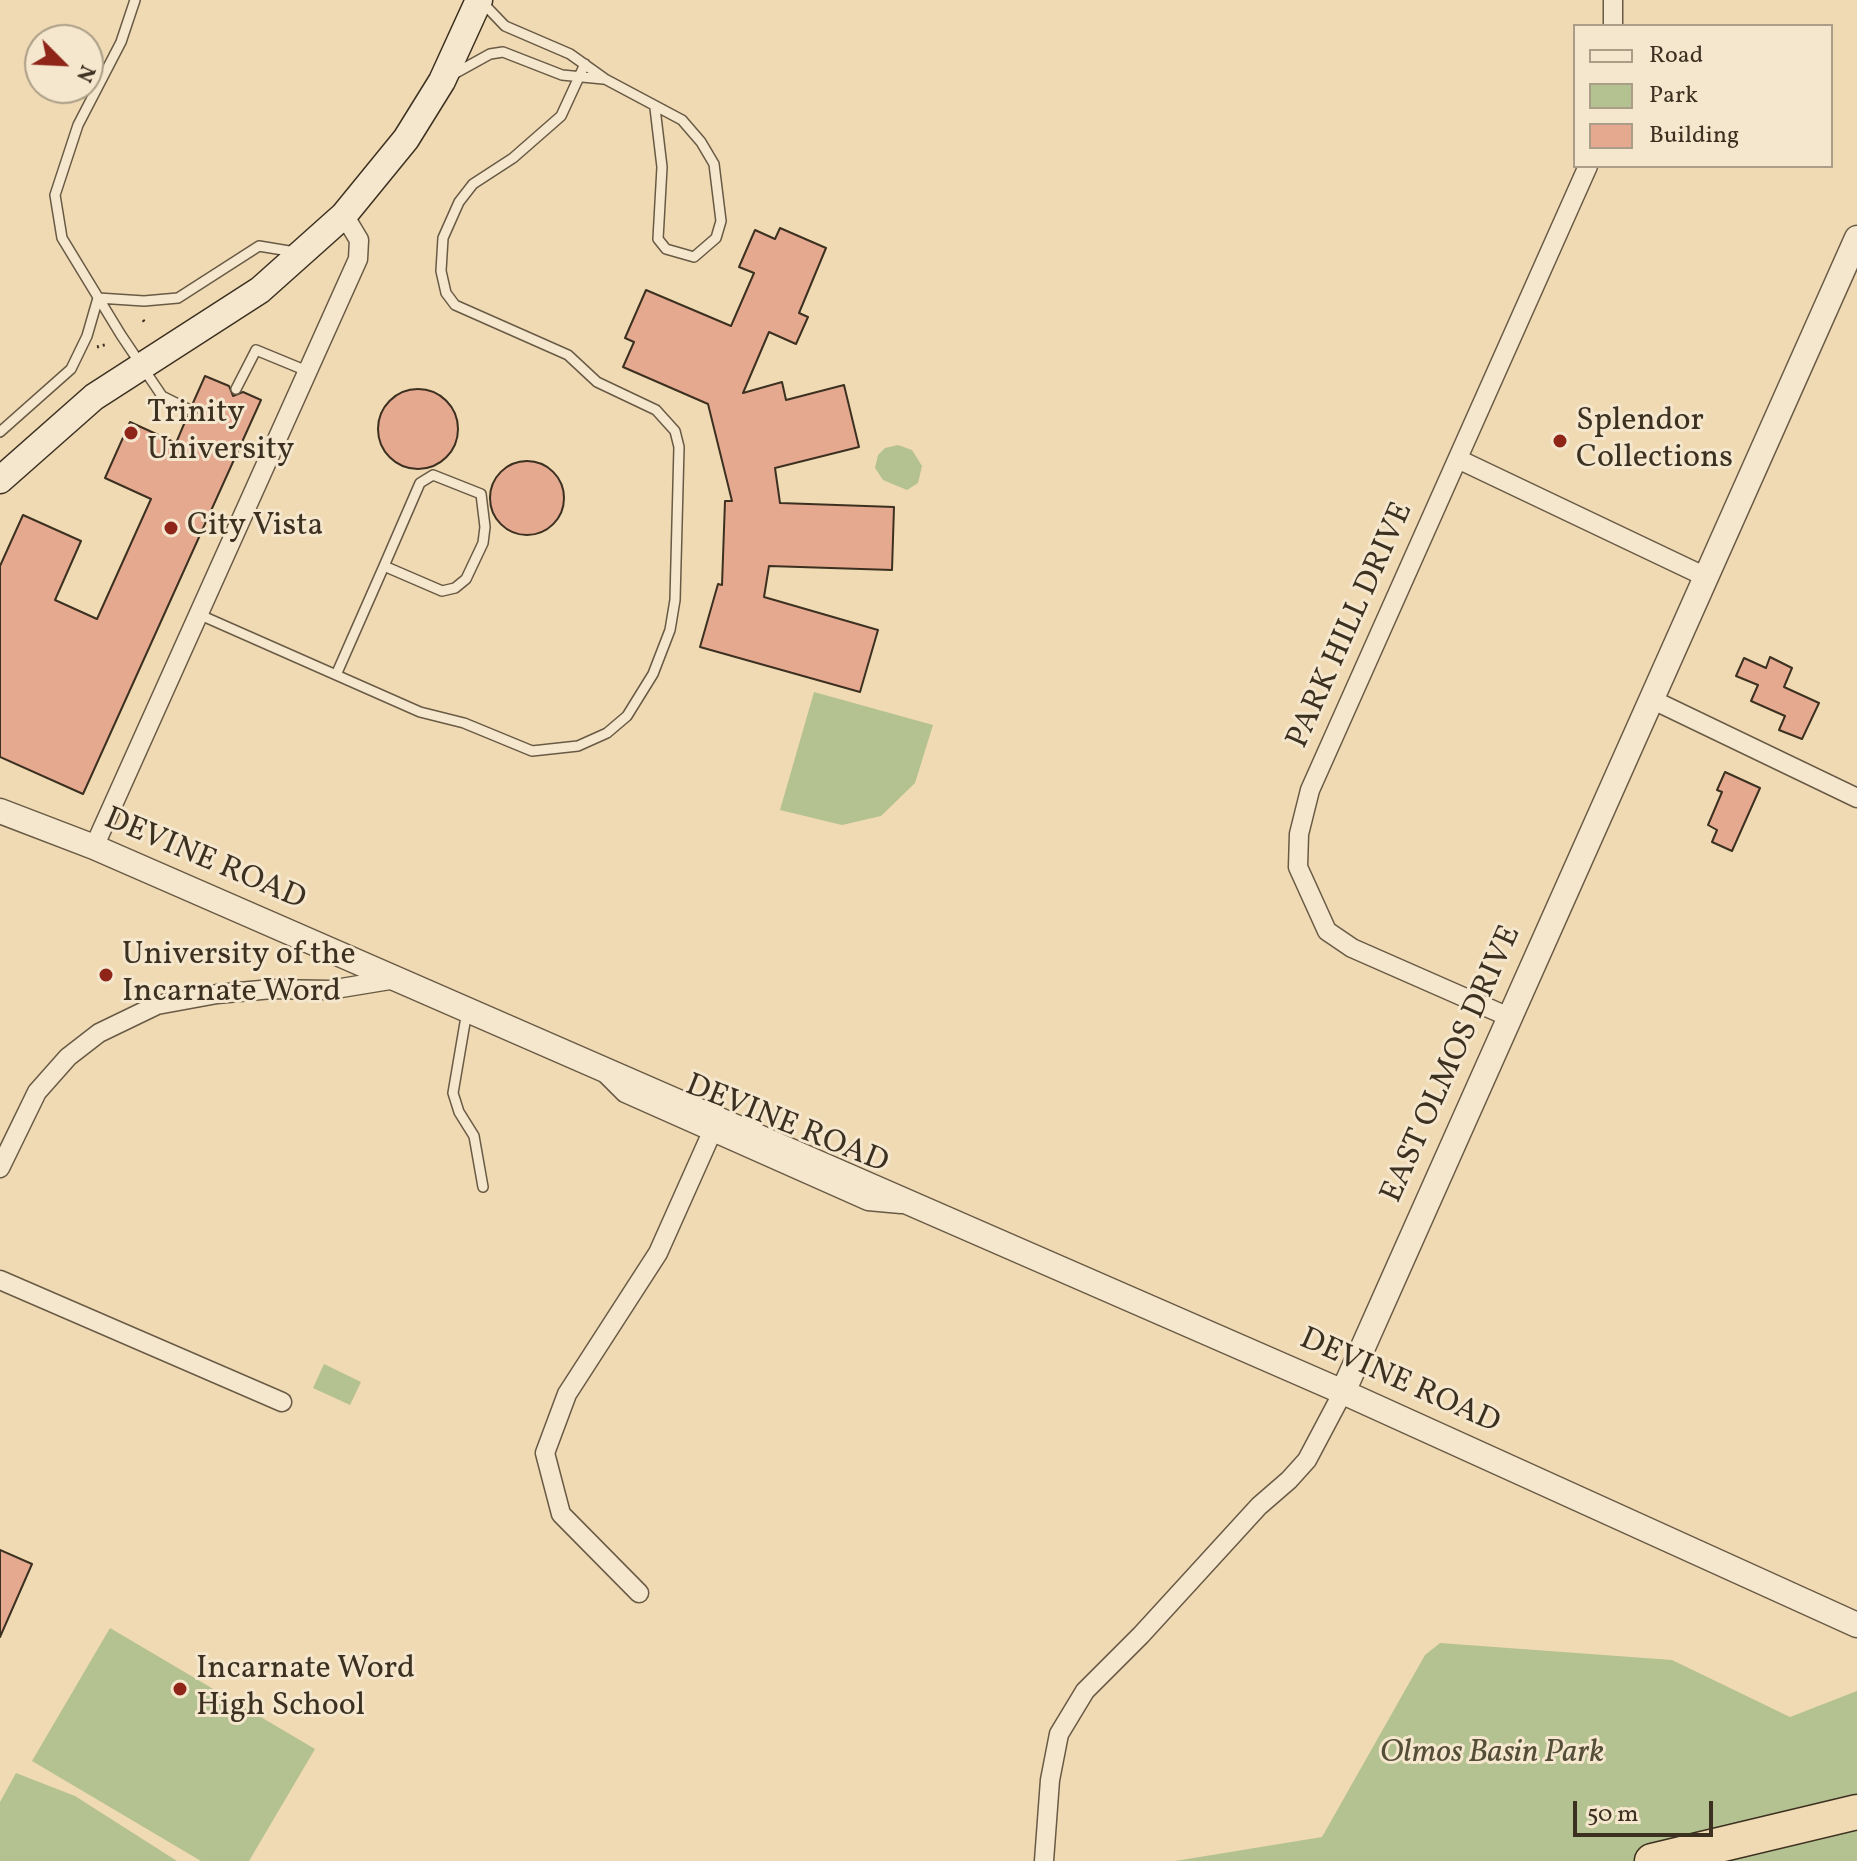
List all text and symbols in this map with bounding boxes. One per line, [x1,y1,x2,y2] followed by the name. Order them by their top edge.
[24,24,104,104] north arrow
[1573,24,1833,168] legend
[1649,39,1703,73] text: Road
[67,60,102,87] text: N
[1649,79,1698,113] text: Park
[1649,119,1739,153] text: Building
[147,396,294,471] place label: Trinity University
[1576,404,1733,479] place label: Splendor Collections
[122,424,140,442] marker: Trinity University
[1551,432,1569,450] marker: Splendor Collections
[1281,497,1423,755] street label: PARK HILL DRIVE
[187,509,323,547] place label: City Vista
[162,519,180,537] marker: City Vista
[97,801,311,921] street label: DEVINE ROAD
[1375,920,1531,1210] street label: EAST OLMOS DRIVE
[122,938,356,1013] place label: University of the Incarnate Word
[97,966,115,984] marker: University of the Incarnate Word
[679,1068,893,1184] street label: DEVINE ROAD
[1293,1322,1505,1444] street label: DEVINE ROAD
[196,1652,415,1727] place label: Incarnate Word High School
[171,1680,189,1698] marker: Incarnate Word High School
[1380,1736,1604,1774] park label: Olmos Basin Park
[1577,1785,1717,1835] scale bar
[1587,1798,1639,1832] text: 50 m

